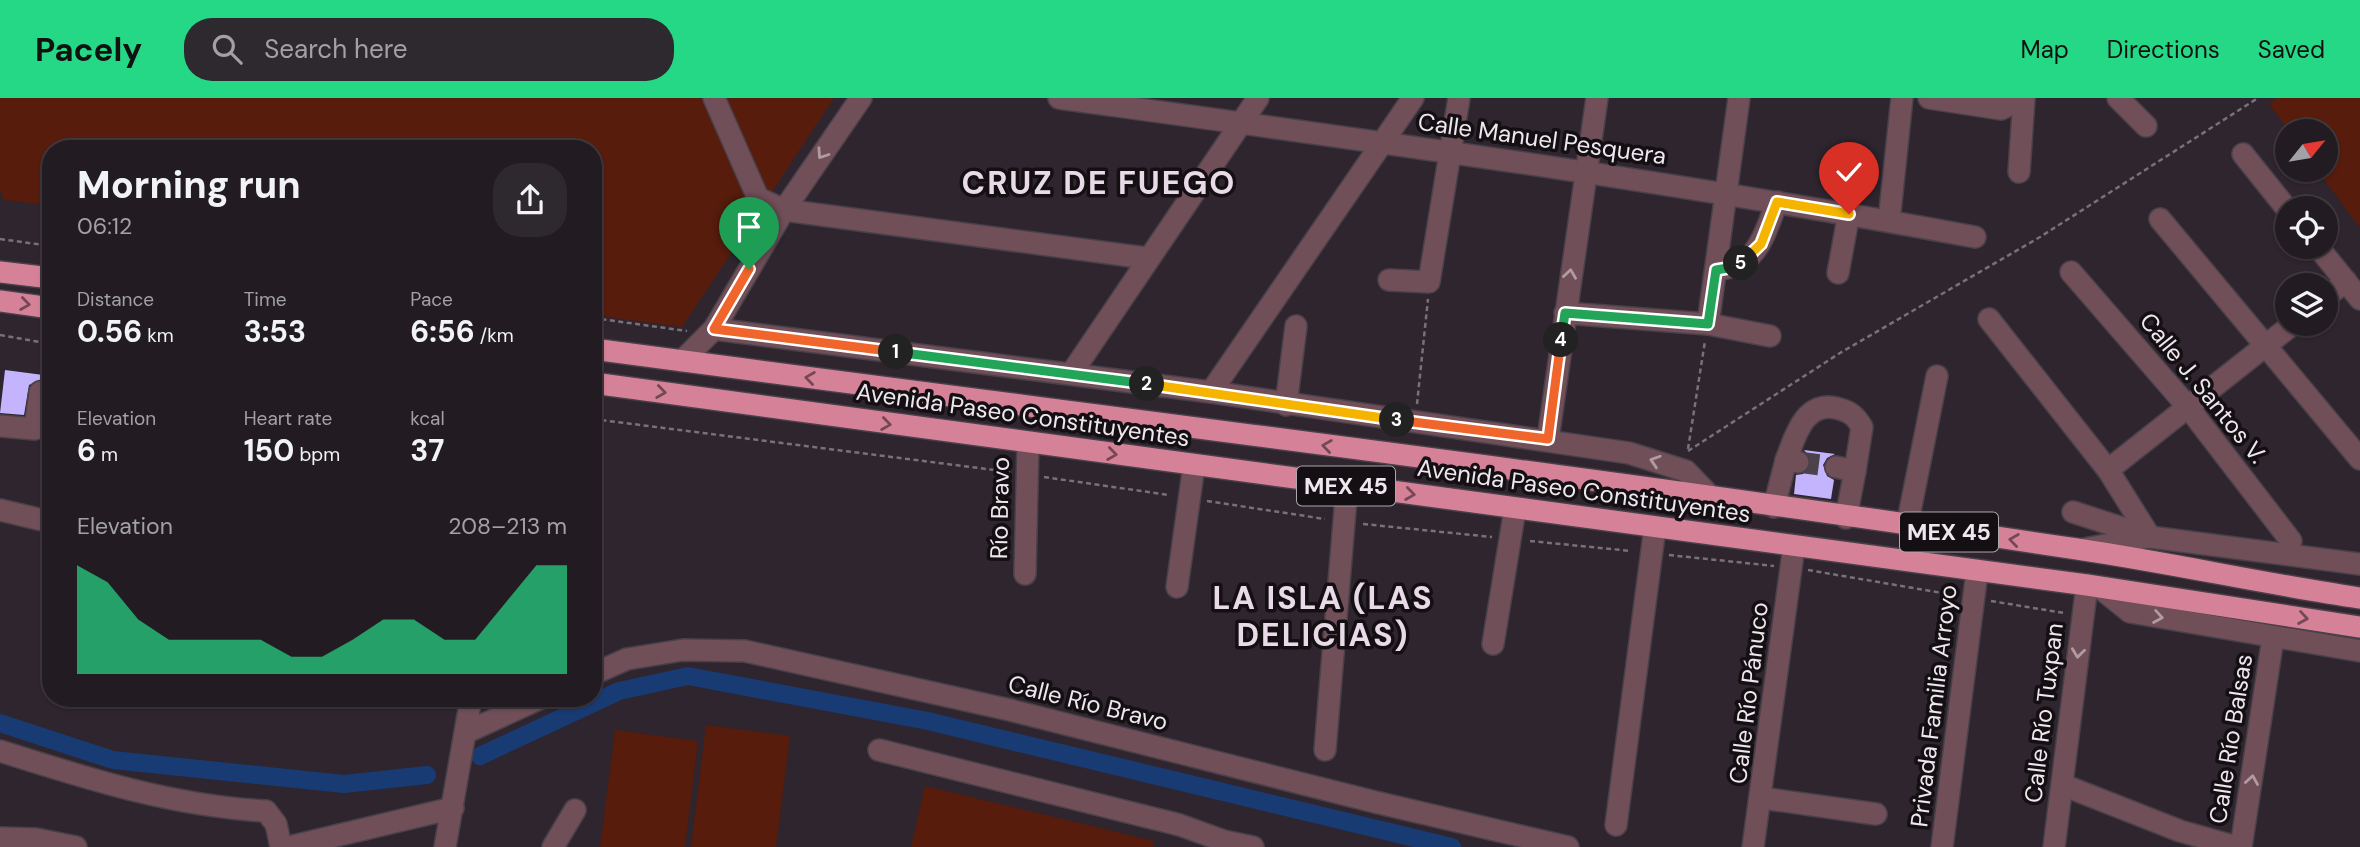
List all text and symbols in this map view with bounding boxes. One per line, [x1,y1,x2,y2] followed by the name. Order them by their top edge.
[184,18,674,81] search box
[35,28,142,71] text: Pacely
[208,30,246,68] icon: search
[264,32,408,66] text: Search here
[2021,34,2069,65] text: Map
[2107,34,2220,65] text: Directions
[2258,34,2325,65] text: Saved
[1416,106,1668,171] street label: Calle Manuel Pesquera
[2275,119,2338,182] north arrow
[2275,119,2338,336] map controls
[1819,142,1879,214] pin
[818,146,830,159] one-way arrow
[1830,153,1868,191] icon: check
[77,160,301,210] text: Morning run
[962,162,1236,204] district label: CRUZ DE FUEGO
[493,163,567,237] button: share
[2275,196,2338,259] button: locate
[719,197,779,269] pin
[730,208,768,246] icon: arrive
[77,211,132,241] text: 06:12
[1724,246,1758,280] pin: 5
[1735,250,1746,275] text: 5
[1563,268,1578,280] one-way arrow
[2275,273,2338,336] button: layers
[77,287,154,312] text: Distance
[244,287,287,312] text: Time
[410,287,453,312] text: Pace
[20,297,31,312] one-way arrow
[2133,306,2274,469] street label: Calle J. Santos V.
[77,312,142,351] text: 0.56
[244,312,306,351] text: 3:53
[410,312,475,351] text: 6:56
[1544,322,1578,358] pin: 4
[142,323,174,348] text: km
[475,323,514,348] text: /km
[1554,327,1567,352] text: 4
[878,334,914,370] pin: 1
[892,339,899,364] text: 1
[1130,366,1164,402] pin: 2
[805,370,816,385] one-way arrow
[1141,371,1152,396] text: 2
[854,376,1192,453] street label: Avenida Paseo Constituyentes
[655,385,667,400] one-way arrow
[1380,402,1414,438] pin: 3
[77,406,156,431] text: Elevation
[244,406,332,431] text: Heart rate
[410,406,445,431] text: kcal
[1391,407,1402,432] text: 3
[880,416,892,431] one-way arrow
[77,431,96,470] text: 6
[244,431,294,470] text: 150
[410,431,444,470] text: 37
[1321,439,1333,454] one-way arrow
[96,442,118,467] text: m
[294,442,340,467] text: bpm
[1106,447,1117,462] one-way arrow
[1415,452,1753,529] street label: Avenida Paseo Constituyentes
[1650,455,1662,469] one-way arrow
[983,456,1016,559] street label: Río Bravo
[1297,466,1395,506] road number: MEX 45
[1404,487,1416,502] one-way arrow
[77,511,173,541] text: Elevation
[448,511,567,541] text: 208–213 m
[1900,512,1998,552] road number: MEX 45
[2008,533,2019,548] one-way arrow
[1213,577,1434,656] district label: LA ISLA (LAS DELICIAS)
[1903,583,1964,829] street label: Privada Familia Arroyo
[1722,600,1775,786] street label: Calle Río Pánuco
[2152,609,2164,624] one-way arrow
[2297,610,2309,625] one-way arrow
[2017,621,2070,805] street label: Calle Río Tuxpan
[2071,648,2086,659] one-way arrow
[2202,652,2259,826] street label: Calle Río Balsas
[1005,668,1171,737] street label: Calle Río Bravo
[2244,774,2259,785] one-way arrow

